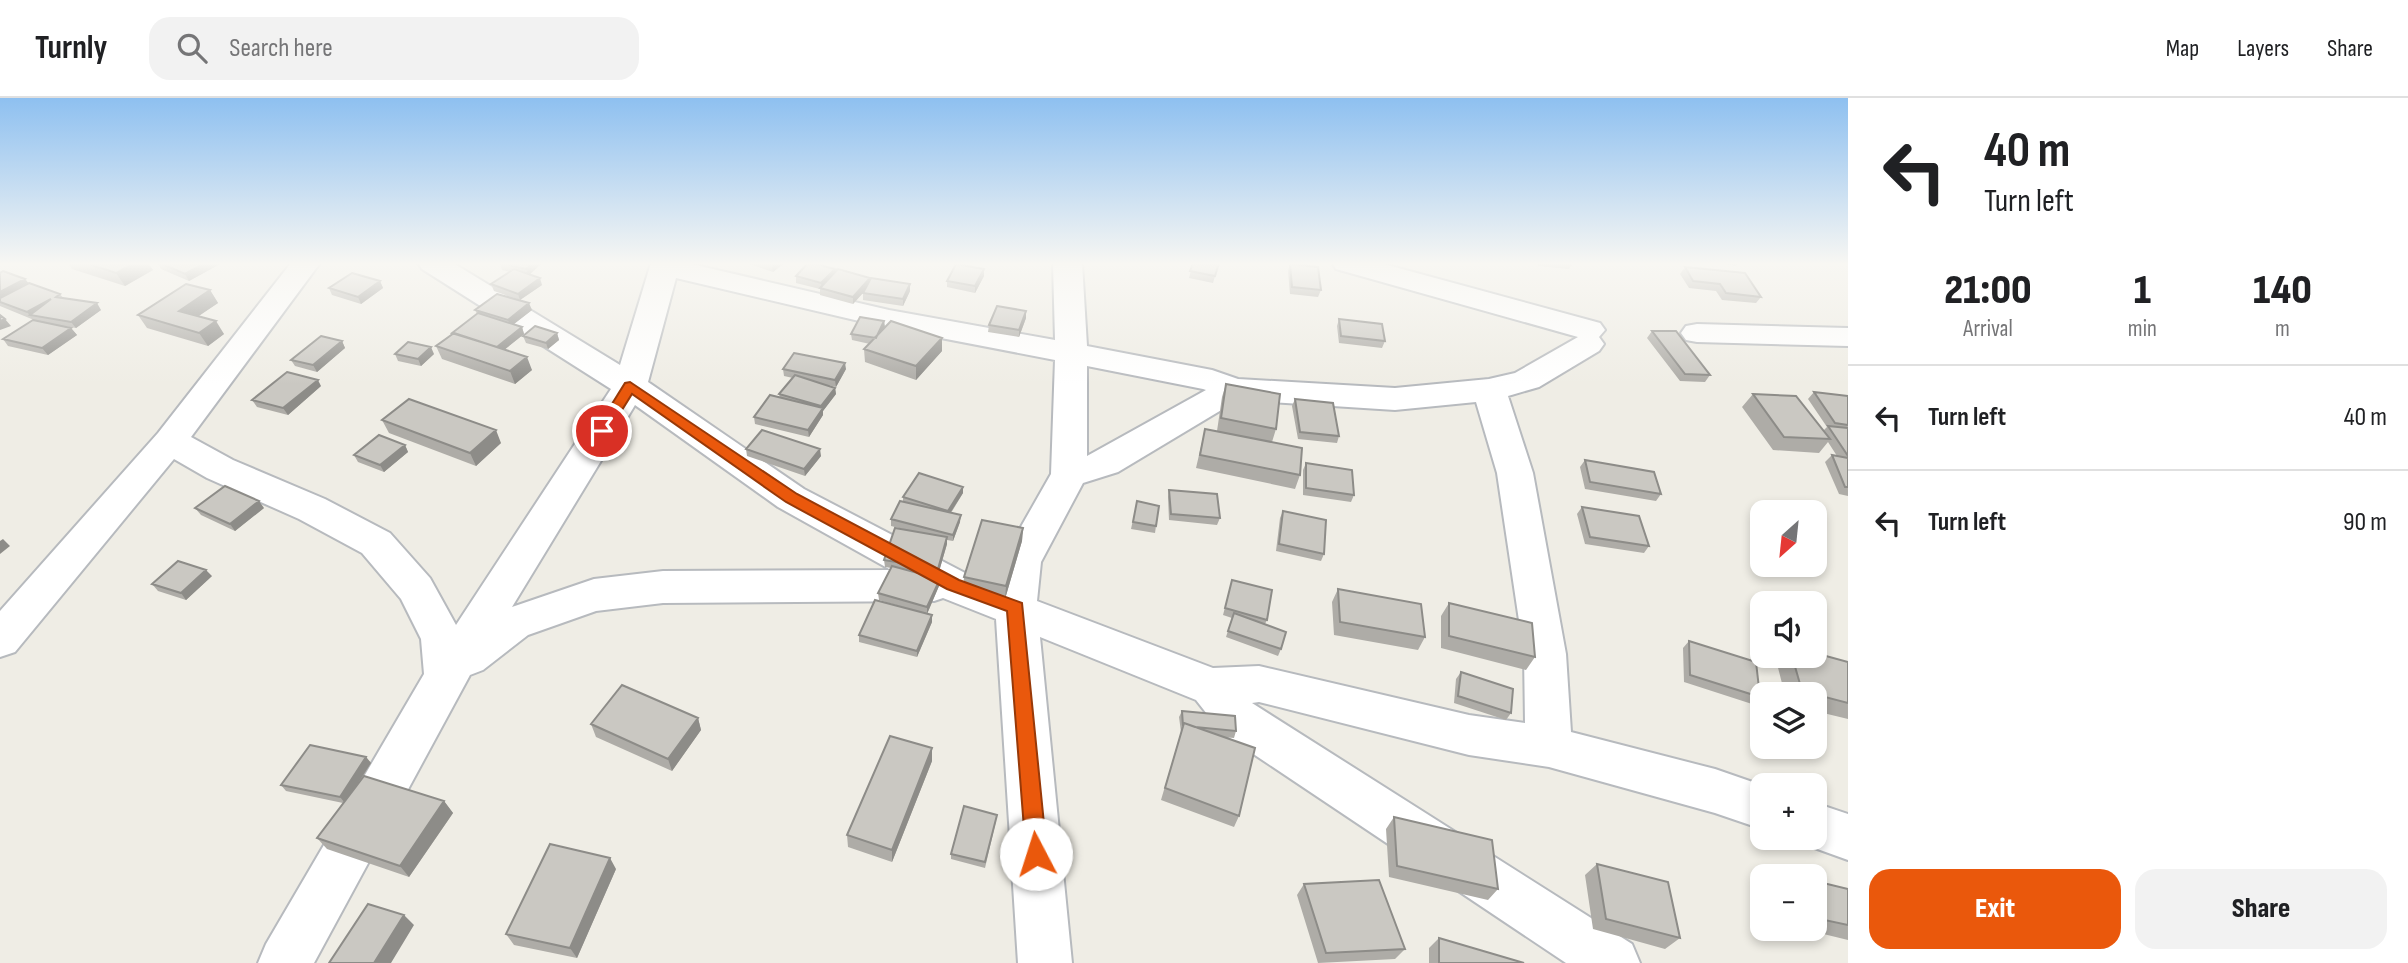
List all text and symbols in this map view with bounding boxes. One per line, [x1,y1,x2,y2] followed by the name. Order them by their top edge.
[149,17,639,80] search box
[35,28,107,68] text: Turnly
[173,29,211,67] icon: search
[229,33,333,64] text: Search here
[2166,34,2199,63] text: Map
[2237,34,2289,63] text: Layers
[2327,34,2373,63] text: Share
[1984,122,2070,181] text: 40 m
[1869,126,1960,217] icon: left
[1984,182,2074,221] text: Turn left
[1944,265,2032,316] text: 21:00
[2134,265,2151,316] text: 1
[2253,265,2312,316] text: 140
[1963,315,2013,343] text: Arrival
[2128,315,2157,343] text: min
[2275,315,2290,343] text: m
[1869,399,1907,437] icon: left
[572,401,632,461] pin
[1928,402,2006,433] text: Turn left
[2344,402,2387,433] text: 40 m
[583,412,621,450] icon: arrive
[1750,500,1827,578] north arrow
[1750,500,1827,941] map controls
[1869,504,1907,542] icon: left
[1928,507,2006,538] text: Turn left
[2343,507,2387,538] text: 90 m
[1750,591,1827,668] button: sound
[1750,682,1827,759] button: layers
[1750,773,1827,850] button: +
[999,817,1073,891] position arrow
[1750,864,1827,941] button: −
[1869,869,2121,949] button: Exit
[2135,869,2387,949] button: Share

